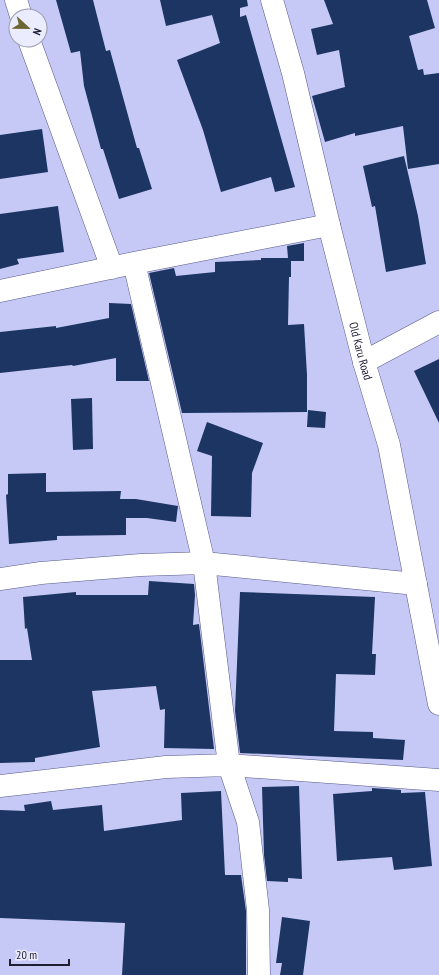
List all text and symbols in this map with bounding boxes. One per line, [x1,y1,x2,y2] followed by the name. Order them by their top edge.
[8,8,48,48] north arrow
[30,26,45,37] text: N
[347,320,376,381] street label: Old Karu Road
[10,941,69,967] scale bar
[16,947,37,962] text: 20 m

